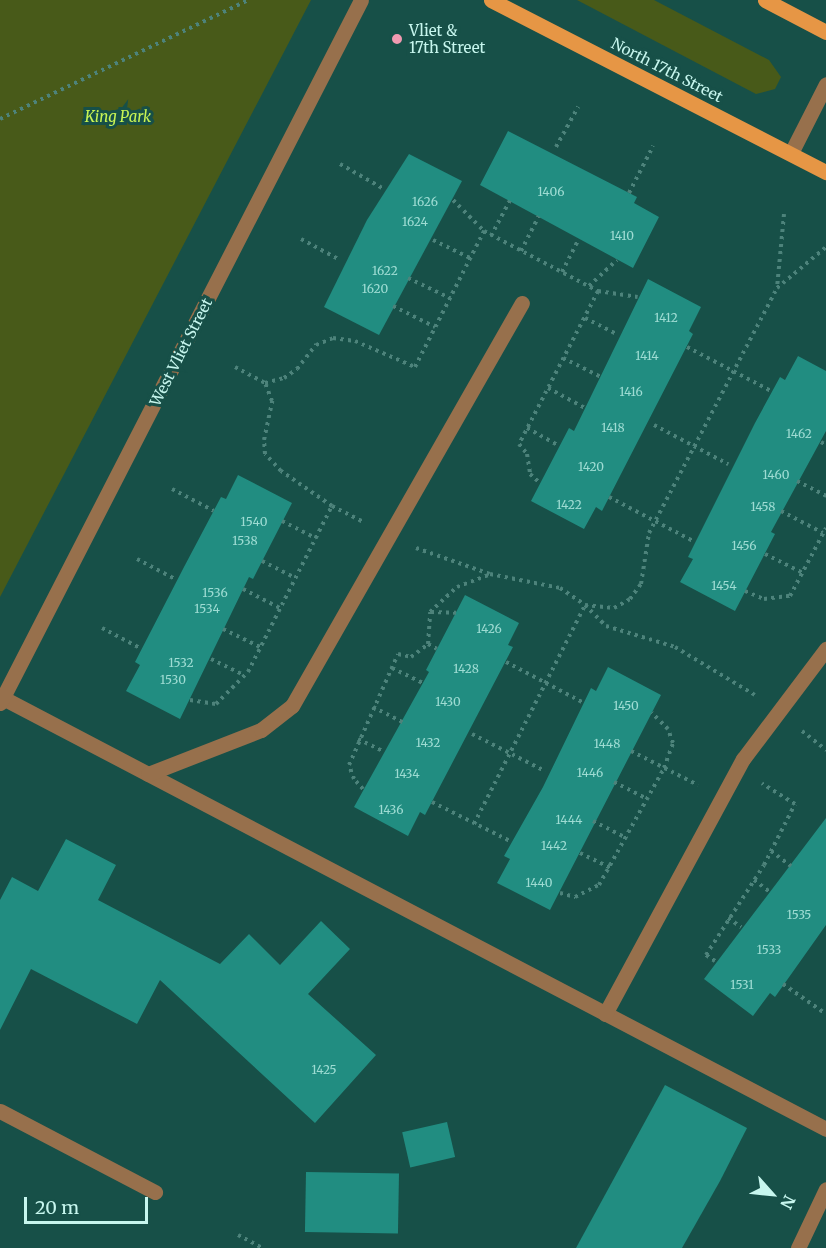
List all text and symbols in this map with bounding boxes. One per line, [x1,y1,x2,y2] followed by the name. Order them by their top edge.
[409,21,485,56] place label: Vliet & 17th Street
[390,32,404,46] marker: Vliet & 17th Street
[608,34,726,106] street label: North 17th Street
[85,108,151,126] park label: King Park
[538,185,564,199] house number: 1406
[412,195,438,209] house number: 1626
[402,215,428,229] house number: 1624
[610,229,634,243] house number: 1410
[372,264,398,278] house number: 1622
[362,282,388,296] house number: 1620
[146,295,216,409] street label: West Vliet Street
[654,311,678,325] house number: 1412
[635,349,659,363] house number: 1414
[619,385,643,399] house number: 1416
[601,421,625,435] house number: 1418
[786,427,812,441] house number: 1462
[578,460,604,474] house number: 1420
[762,468,790,482] house number: 1460
[556,498,582,512] house number: 1422
[750,500,776,514] house number: 1458
[241,515,267,529] house number: 1540
[232,534,258,548] house number: 1538
[731,539,757,553] house number: 1456
[711,579,737,593] house number: 1454
[202,586,228,600] house number: 1536
[194,602,220,616] house number: 1534
[476,622,502,636] house number: 1426
[168,656,194,670] house number: 1532
[453,662,479,676] house number: 1428
[160,673,186,687] house number: 1530
[435,695,461,709] house number: 1430
[613,699,639,713] house number: 1450
[416,736,440,750] house number: 1432
[594,737,620,751] house number: 1448
[577,766,603,780] house number: 1446
[394,767,420,781] house number: 1434
[378,803,404,817] house number: 1436
[556,813,582,827] house number: 1444
[541,839,567,853] house number: 1442
[525,876,553,890] house number: 1440
[787,908,811,922] house number: 1535
[757,943,781,957] house number: 1533
[730,978,754,992] house number: 1531
[311,1063,337,1077] house number: 1425
[742,1164,802,1224] north arrow
[27,1185,152,1223] scale bar
[776,1192,800,1212] text: N
[35,1196,79,1219] text: 20 m

